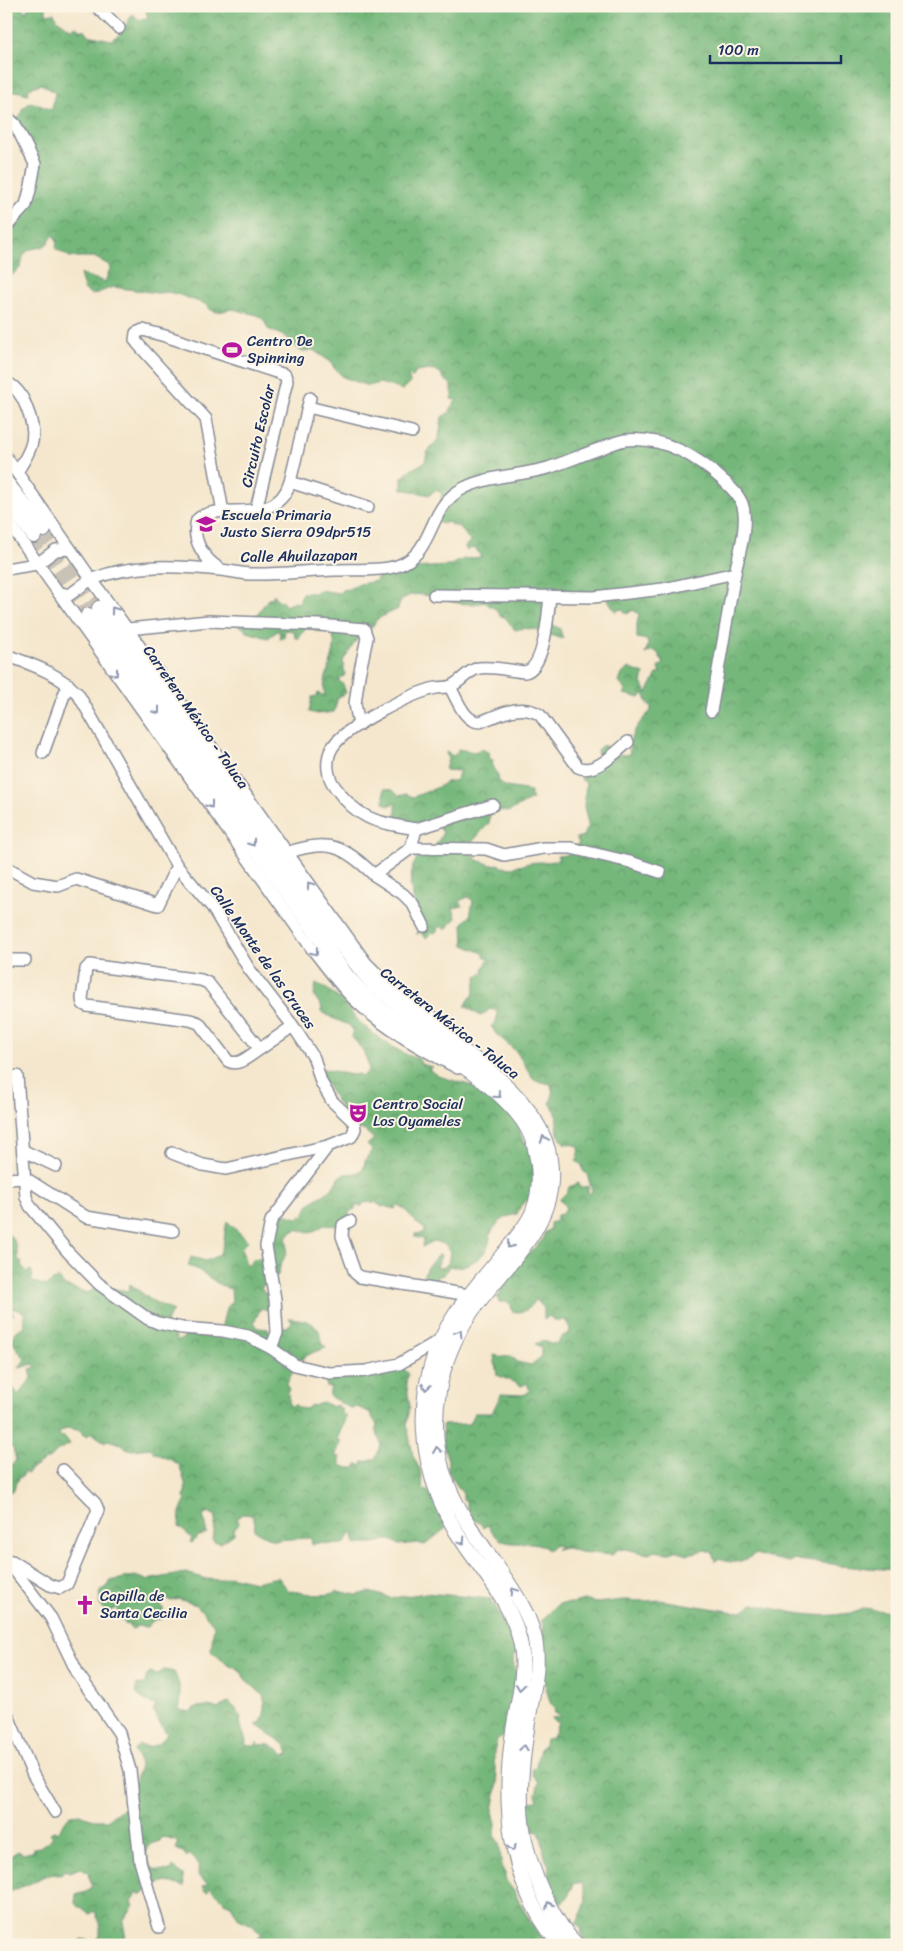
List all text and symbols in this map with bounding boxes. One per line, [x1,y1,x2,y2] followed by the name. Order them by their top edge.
[710,32,842,64] scale bar
[718,37,759,63] text: 100 m
[247,328,313,371] place label: Centro De Spinning
[221,339,243,361] sports icon: Centro De Spinning
[234,381,283,490] street label: Circuito Escolar
[220,502,371,545] place label: Escuela Primaria Justo Sierra 09dpr515
[195,513,217,535] school or university icon: Escuela Primaria Justo Sierra 09dpr515
[240,542,358,570] street label: Calle Ahuilazapan
[111,606,120,616] one-way arrow
[136,639,256,795] street label: Carretera México - Toluca
[109,667,118,677] one-way arrow
[152,705,160,714] one-way arrow
[204,799,213,809] one-way arrow
[246,837,255,847] one-way arrow
[203,879,323,1035] street label: Calle Monte de las Cruces
[307,881,316,891] one-way arrow
[309,946,318,955] one-way arrow
[375,960,526,1086] street label: Carretera México - Toluca
[492,1089,501,1098] one-way arrow
[373,1091,463,1134] place label: Centro Social Los Oyameles
[347,1102,369,1124] theatre icon: Centro Social Los Oyameles
[540,1135,550,1144] one-way arrow
[507,1239,516,1249] one-way arrow
[452,1330,462,1339] one-way arrow
[422,1383,432,1391] one-way arrow
[433,1446,443,1454] one-way arrow
[456,1536,466,1545] one-way arrow
[100,1583,188,1626] place label: Capilla de Santa Cecilia
[511,1588,520,1597] one-way arrow
[74,1594,96,1616] church icon: Capilla de Santa Cecilia
[515,1683,526,1691] one-way arrow
[519,1744,529,1752] one-way arrow
[507,1844,517,1852] one-way arrow
[545,1901,555,1910] one-way arrow

